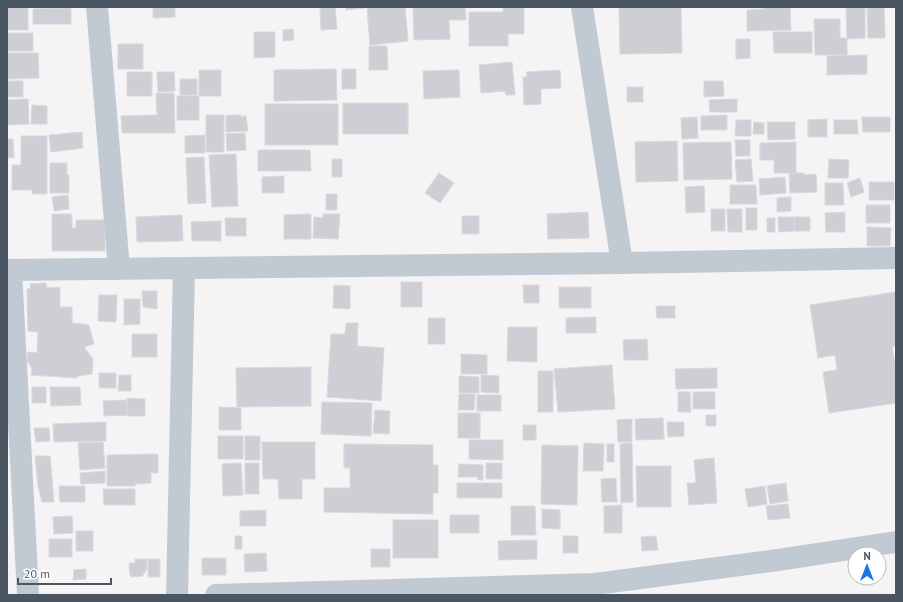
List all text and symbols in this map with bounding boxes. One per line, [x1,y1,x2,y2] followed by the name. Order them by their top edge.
[847,546,887,586] north arrow
[863,549,871,563] text: N
[18,560,111,586] scale bar
[24,566,50,581] text: 20 m

